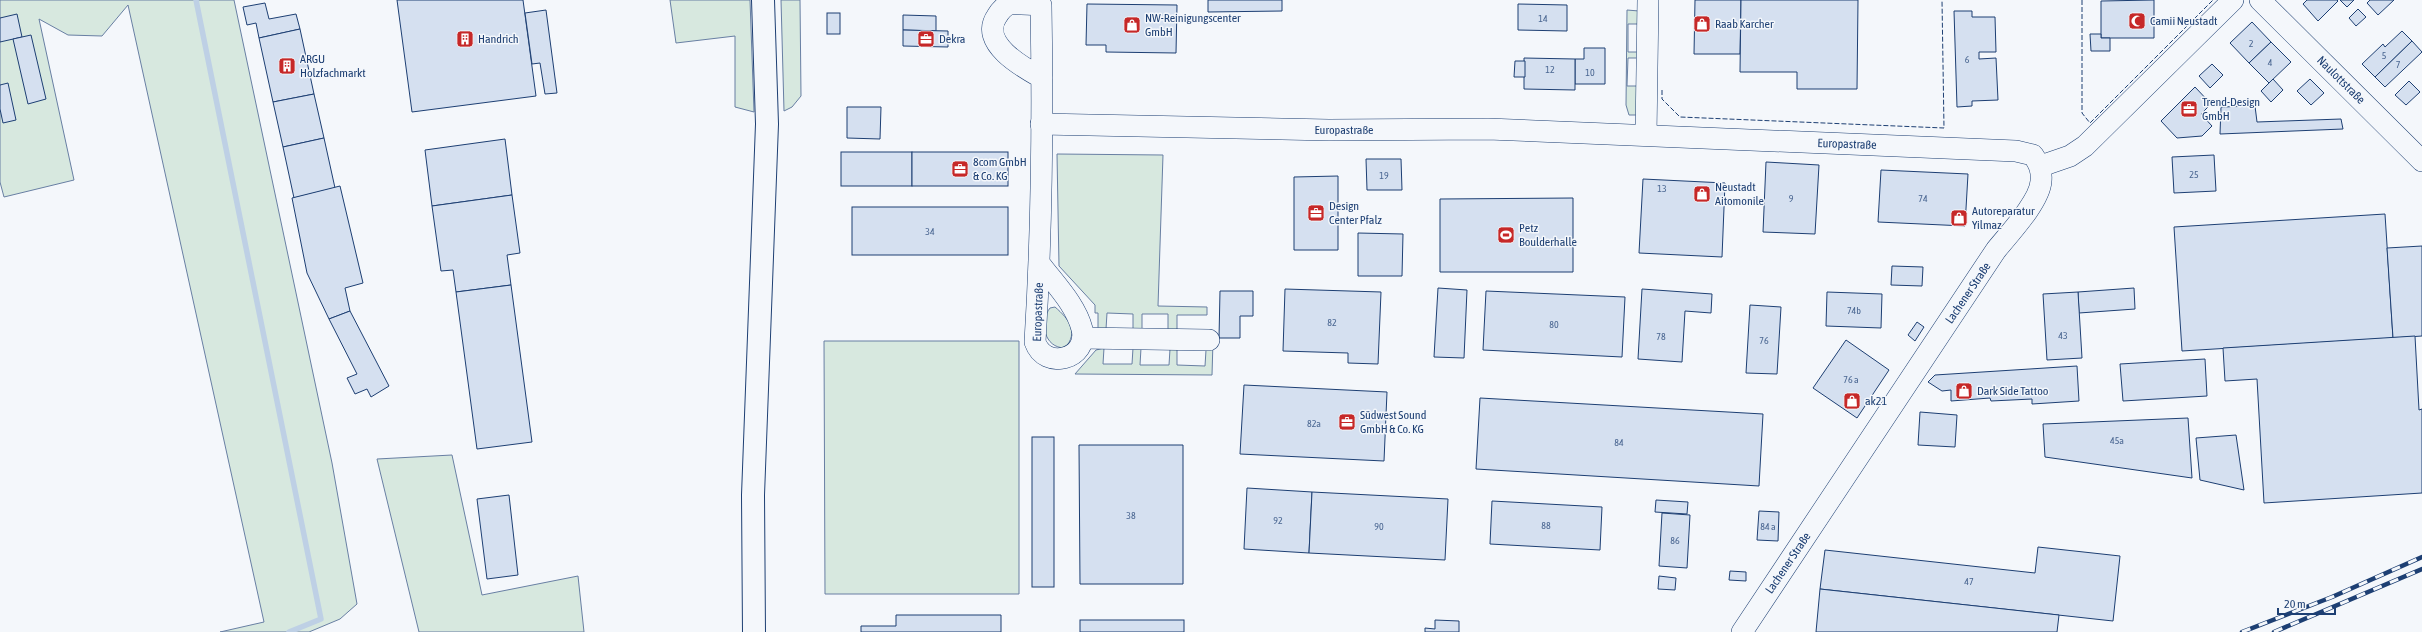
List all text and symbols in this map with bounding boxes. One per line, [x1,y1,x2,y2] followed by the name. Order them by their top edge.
[1145,11,1241,39] place label: NW-Reinigungscenter GmbH
[2127,11,2147,31] mosque icon: Camii Neustadt
[1538,13,1548,24] house number: 14
[1692,14,1712,34] shop icon: Raab Karcher
[2150,14,2218,28] place label: Camii Neustadt
[1122,15,1142,35] shop icon: NW-Reinigungscenter GmbH
[1715,17,1774,31] place label: Raab Karcher
[455,29,475,49] building icon: Handrich
[916,29,936,49] office icon: Dekra
[478,32,519,46] place label: Handrich
[939,32,965,46] place label: Dekra
[2249,38,2254,49] house number: 2
[2382,50,2387,61] house number: 5
[300,52,366,80] place label: ARGU Holzfachmarkt
[2314,53,2368,107] street label: Naulottstraße
[1965,54,1970,65] house number: 6
[277,56,297,76] building icon: ARGU Holzfachmarkt
[2268,57,2273,68] house number: 4
[2396,59,2401,70] house number: 7
[1545,64,1555,75] house number: 12
[1585,67,1595,78] house number: 10
[2202,95,2260,123] place label: Trend-Design GmbH
[2179,99,2199,119] office icon: Trend-Design GmbH
[1314,123,1374,137] street label: Europastraße
[1817,136,1877,152] street label: Europastraße
[973,155,1027,183] place label: 8com GmbH & Co. KG
[950,159,970,179] office icon: 8com GmbH & Co. KG
[2189,169,2199,180] house number: 25
[1379,170,1389,181] house number: 19
[1715,180,1764,208] place label: Neustadt Aitomonile
[1657,183,1667,194] house number: 13
[1692,184,1712,204] shop icon: Neustadt Aitomonile
[1789,193,1794,204] house number: 9
[1918,193,1928,204] house number: 74
[1329,199,1383,227] place label: Design Center Pfalz
[1306,203,1326,223] office icon: Design Center Pfalz
[1972,204,2035,232] place label: Autoreparatur Yilmaz
[1949,208,1969,228] shop icon: Autoreparatur Yilmaz
[1519,221,1577,249] place label: Petz Boulderhalle
[1496,225,1516,245] sports icon: Petz Boulderhalle
[925,226,935,237] house number: 34
[1942,260,1994,326] street label: Lachener Straße
[1030,282,1046,342] street label: Europastraße
[1847,305,1861,316] house number: 74b
[1327,317,1337,328] house number: 82
[1549,319,1559,330] house number: 80
[2058,330,2068,341] house number: 43
[1656,331,1666,342] house number: 78
[1759,335,1769,346] house number: 76
[1843,374,1859,385] house number: 76 a
[1954,381,1974,401] shop icon: Dark Side Tattoo
[1977,384,2049,398] place label: Dark Side Tattoo
[1842,391,1862,411] shop icon: ak21
[1865,394,1888,408] place label: ak21
[1360,408,1426,436] place label: Südwest Sound GmbH & Co. KG
[1337,412,1357,432] office icon: Südwest Sound GmbH & Co. KG
[1307,418,1321,429] house number: 82a
[2110,435,2124,446] house number: 45a
[1614,437,1624,448] house number: 84
[1126,510,1136,521] house number: 38
[1273,515,1283,526] house number: 92
[1541,520,1551,531] house number: 88
[1374,521,1384,532] house number: 90
[1760,521,1776,532] house number: 84 a
[1762,530,1814,596] street label: Lachener Straße
[1670,535,1680,546] house number: 86
[1964,576,1974,587] house number: 47
[2278,590,2335,616] scale bar
[2284,597,2306,611] text: 20 m

